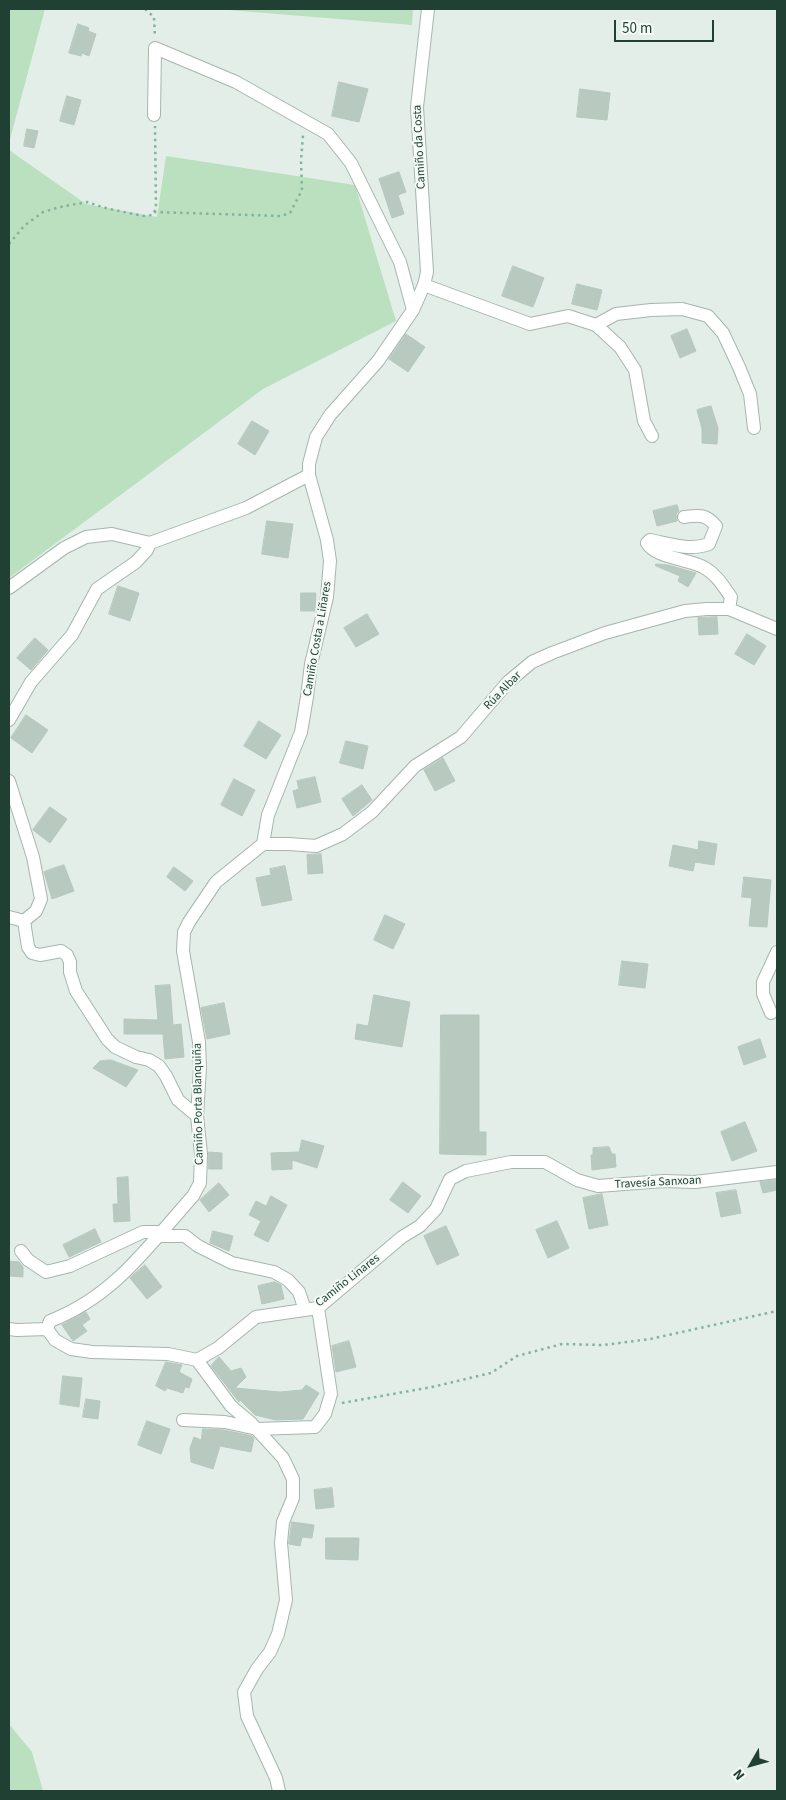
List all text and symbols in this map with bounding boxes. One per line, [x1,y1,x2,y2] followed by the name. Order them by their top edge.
[616,10,716,42] scale bar
[622,18,652,39] text: 50 m
[411,105,429,189] street label: Camiño da Costa
[301,580,335,698] street label: Camiño Costa a Liñares
[481,669,525,713] street label: Rúa Albar
[191,1043,207,1165] street label: Camiño Porta Blanquiña
[614,1174,702,1192] street label: Travesía Sanxoan
[313,1251,383,1311] street label: Camiño Linares
[726,1740,776,1790] north arrow
[728,1764,750,1784] text: N

